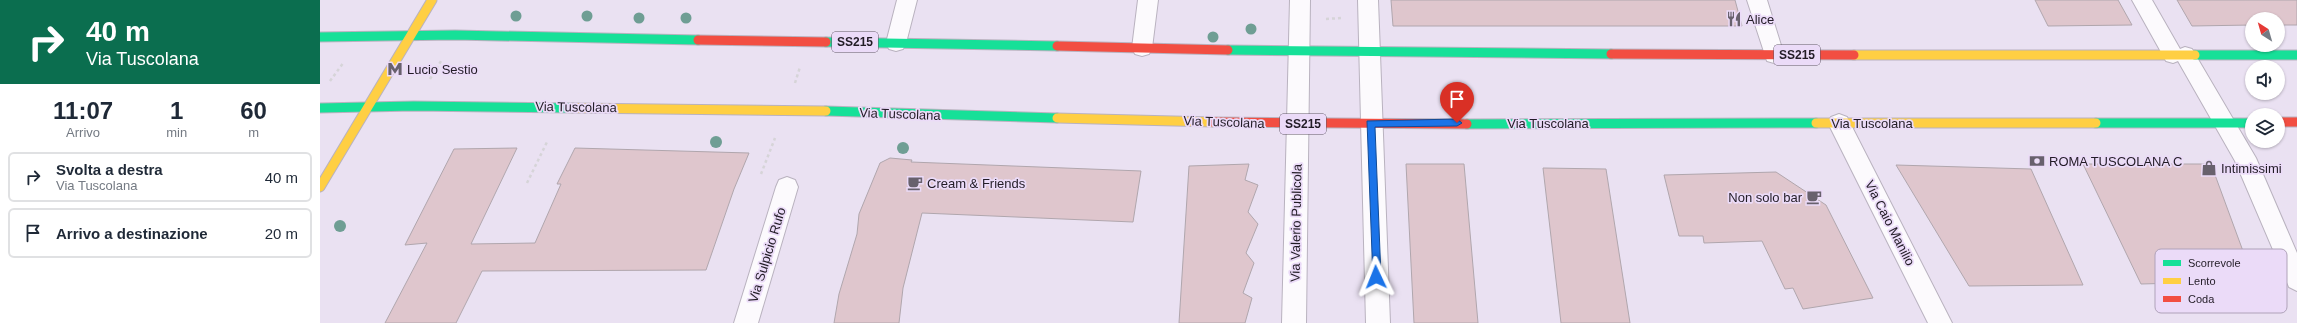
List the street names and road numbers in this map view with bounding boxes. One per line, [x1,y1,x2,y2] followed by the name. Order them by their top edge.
[832,32,878,52] road number: SS215
[1774,45,1820,65] road number: SS215
[535,99,618,115] street label: Via Tuscolana
[859,105,942,123] street label: Via Tuscolana
[1183,113,1266,131] street label: Via Tuscolana
[1280,114,1326,134] road number: SS215
[1507,116,1589,131] street label: Via Tuscolana
[1831,116,1913,131] street label: Via Tuscolana
[1287,163,1305,282] street label: Via Valerio Publicola
[1862,178,1918,268] street label: Via Caio Manilio
[745,206,789,304] street label: Via Sulpicio Rufo

